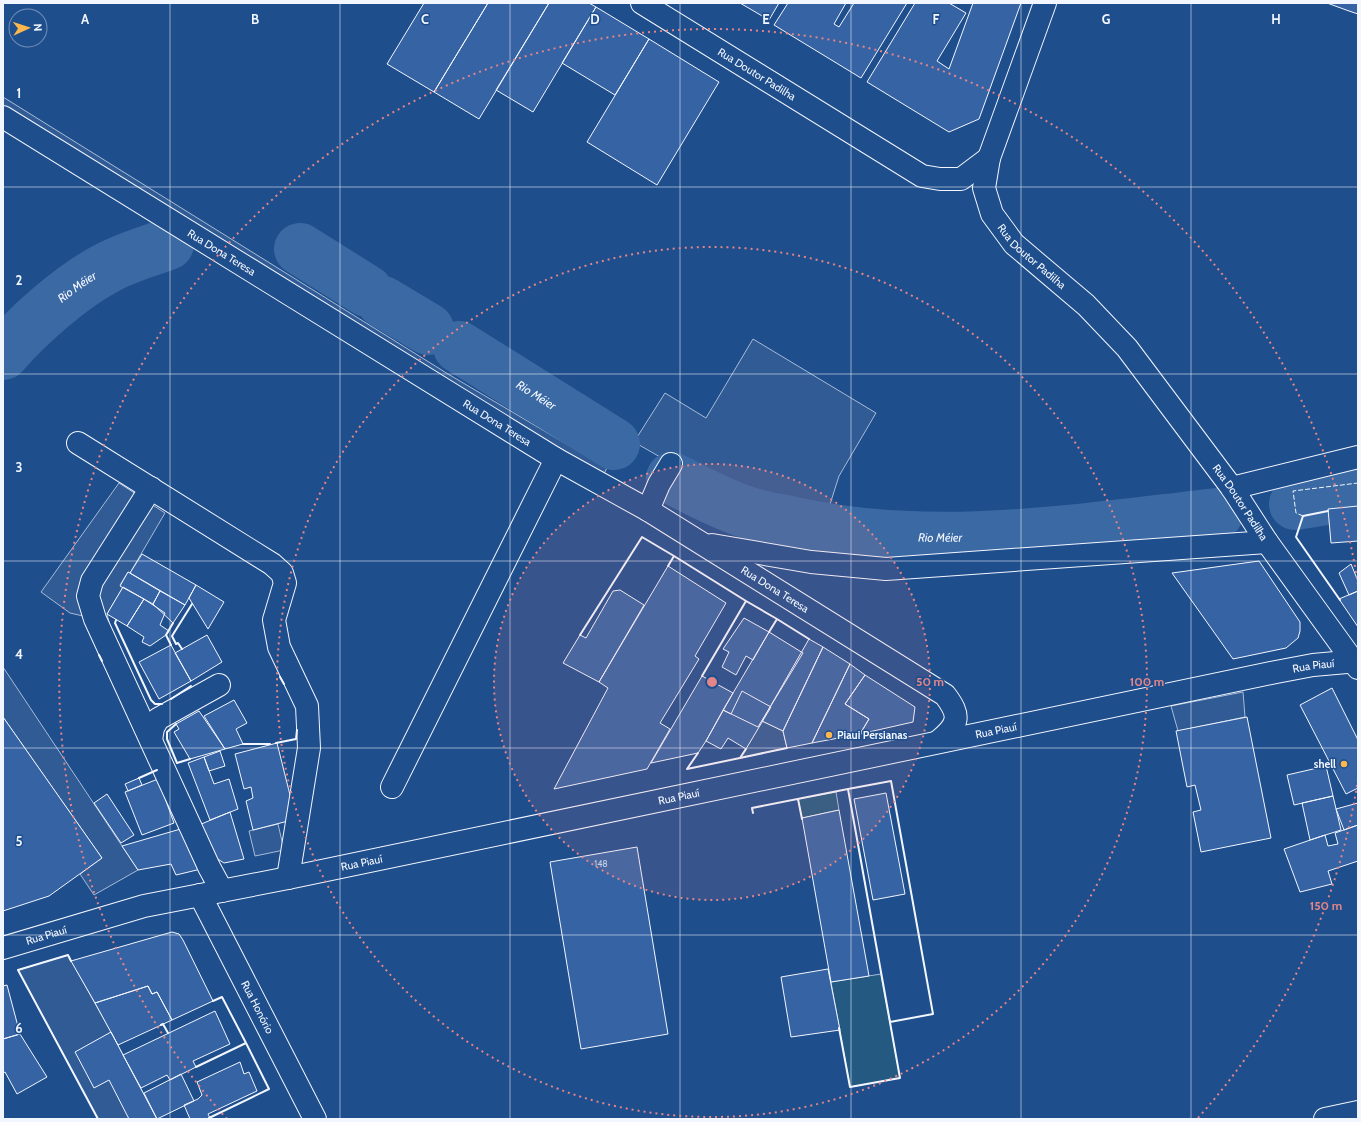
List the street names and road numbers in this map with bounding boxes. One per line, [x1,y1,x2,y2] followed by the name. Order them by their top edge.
[715,45,799,104] street label: Rua Doutor Padilha
[995,221,1069,292] street label: Rua Doutor Padilha
[185,226,259,279] street label: Rua Dona Teresa
[461,396,534,449] street label: Rua Dona Teresa
[1210,461,1272,544] street label: Rua Doutor Padilha
[738,563,812,616] street label: Rua Dona Teresa
[1291,656,1335,676] street label: Rua Piauí
[974,719,1019,742] street label: Rua Piauí
[657,785,701,808] street label: Rua Piauí
[340,851,384,874] street label: Rua Piauí
[24,922,69,948] street label: Rua Piauí
[238,978,277,1036] street label: Rua Honório

